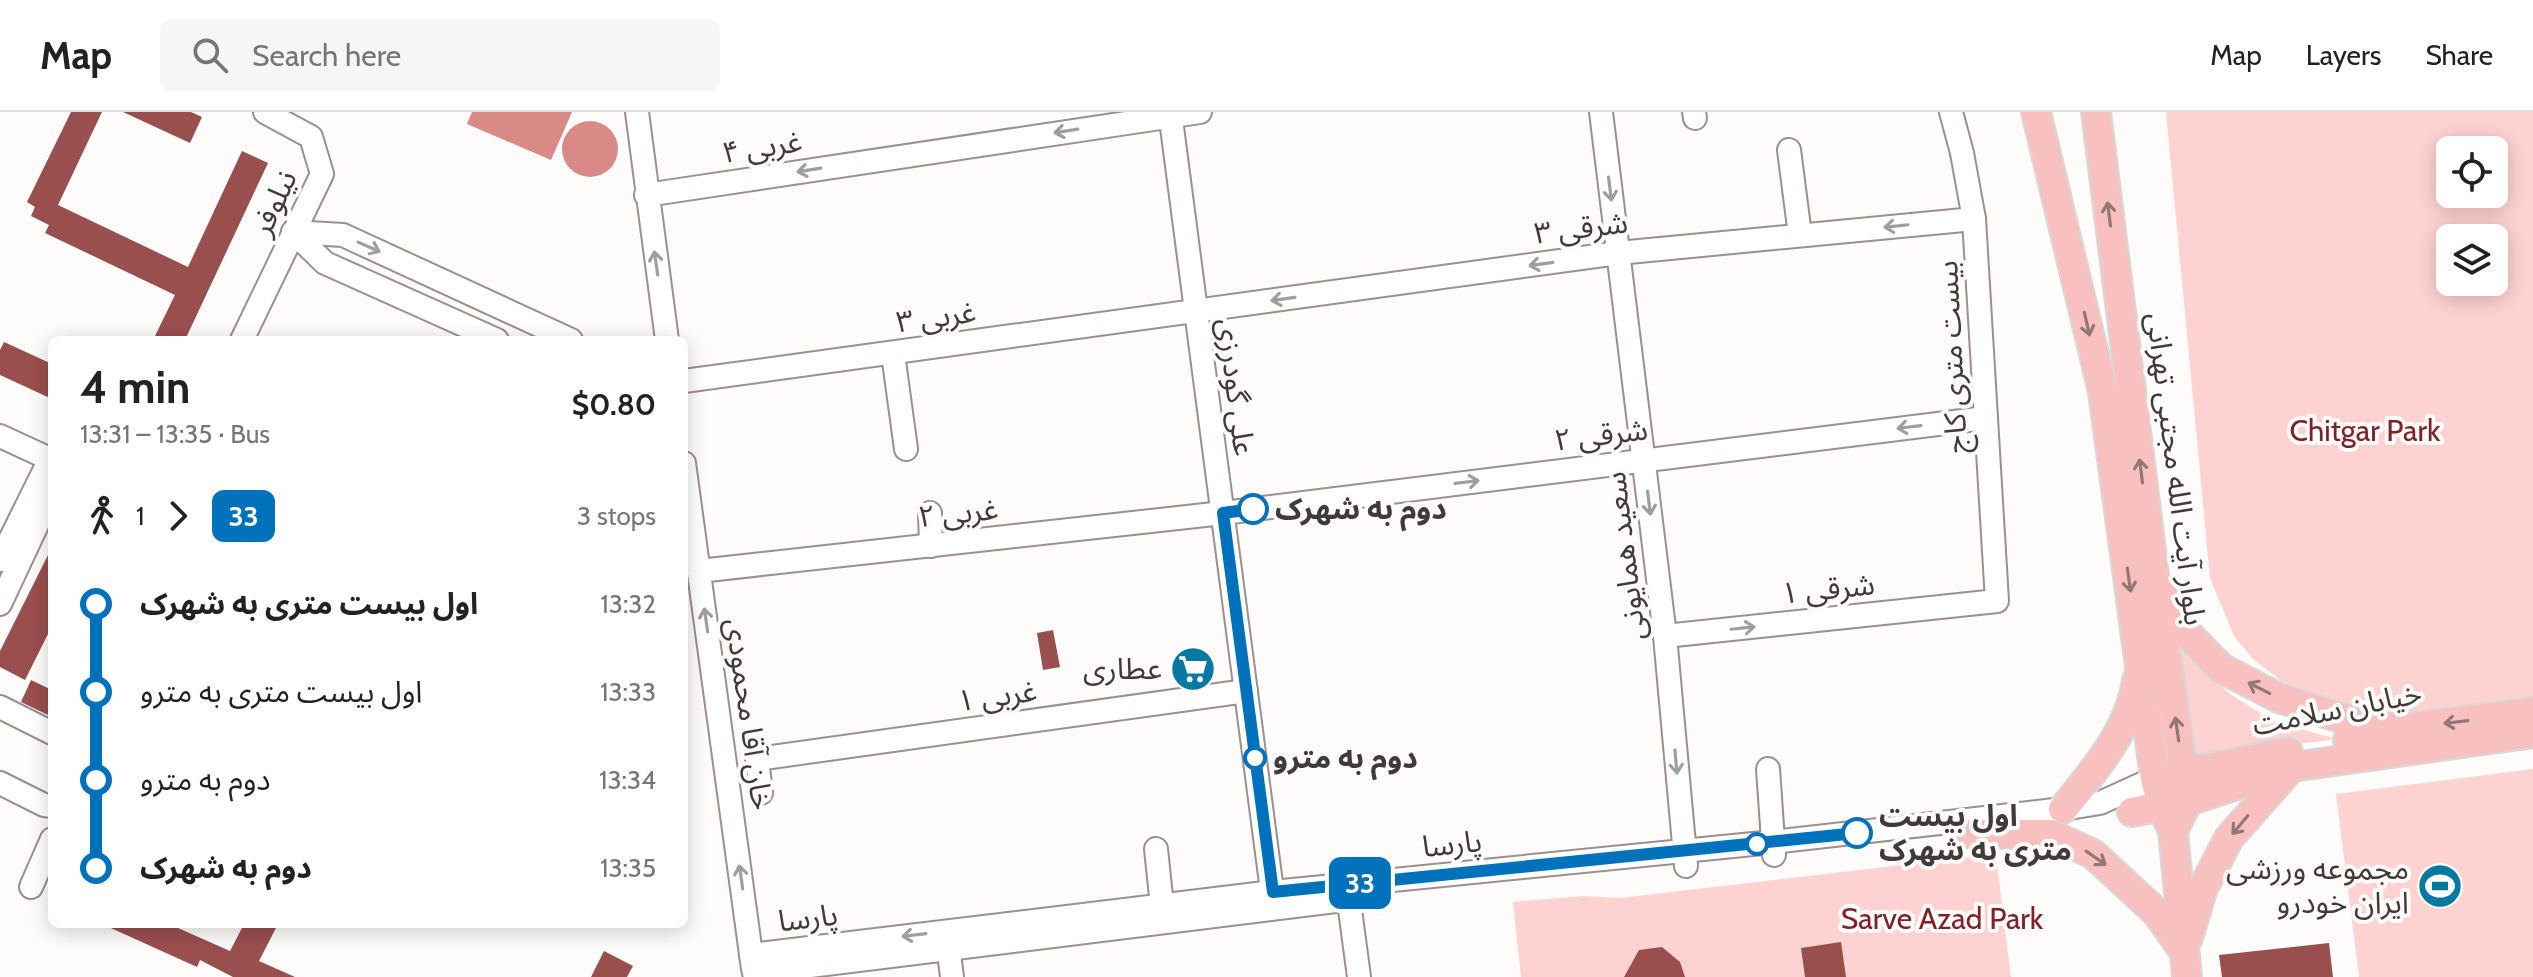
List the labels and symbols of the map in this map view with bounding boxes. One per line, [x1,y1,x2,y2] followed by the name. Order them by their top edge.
[719,122,804,171] street label: ۴ غربی
[1054,125,1079,140] one-way arrow
[797,163,822,178] one-way arrow
[242,164,305,242] street label: نیلوفر
[1603,176,1618,202] one-way arrow
[2101,201,2116,227] one-way arrow
[1532,203,1630,252] street label: ۳ شرقی
[1884,219,1910,234] one-way arrow
[357,240,381,255] one-way arrow
[648,251,663,276] one-way arrow
[1528,256,1555,271] one-way arrow
[1928,260,1979,454] street label: بیست متری کاج
[1271,292,1297,307] one-way arrow
[894,293,978,340] street label: ۳ غربی
[2139,310,2214,627] street label: بلوار آیت الله مجتبی تهرانی
[2080,311,2095,336] one-way arrow
[1210,316,1263,458] street label: علی گودرزی
[1552,410,1650,459] street label: ۲ شرقی
[2290,412,2441,449] park label: Chitgar Park
[1896,420,1922,435] one-way arrow
[2134,459,2149,485] one-way arrow
[1596,470,1653,642] street label: سعید همایونی
[1454,474,1479,489] one-way arrow
[1641,489,1656,516] one-way arrow
[916,490,1000,535] street label: ۲ غربی
[1275,490,1447,532] place label: دوم به شهرک
[1238,494,1268,524] marker: دوم به شهرک
[1779,565,1877,612] street label: ۱ شرقی
[2122,567,2137,592] one-way arrow
[698,608,713,633] one-way arrow
[718,616,781,812] street label: خان آقا محمودی
[1729,621,1756,636] one-way arrow
[1169,645,1217,693] supermarket icon: عطاری
[1083,650,1162,687] place label: عطاری
[955,672,1039,719] street label: ۱ غربی
[2249,674,2425,743] street label: خیابان سلامت
[2247,679,2271,695] one-way arrow
[2443,715,2469,730] one-way arrow
[2169,717,2184,742] one-way arrow
[1273,739,1418,781] place label: دوم به مترو
[1244,747,1266,769] marker: دوم به مترو
[1669,748,1684,775] one-way arrow
[1879,797,2072,868] place label: اول بیست متری به شهرک
[2231,815,2249,835] one-way arrow
[1842,818,1872,848] marker: اول بیست متری به شهرک
[1420,822,1484,866] street label: پارسا
[1746,833,1768,855] unlabelled marker
[2084,850,2106,866] one-way arrow
[2226,850,2409,921] place label: مجموعه ورزشی ایران خودرو
[1324,857,1396,909] line badge: 33
[2416,862,2464,910] sports icon: مجموعه ورزشی ایران خودرو
[733,865,748,890] one-way arrow
[776,895,840,941] street label: پارسا
[1841,900,2044,937] park label: Sarve Azad Park
[901,928,928,943] one-way arrow

